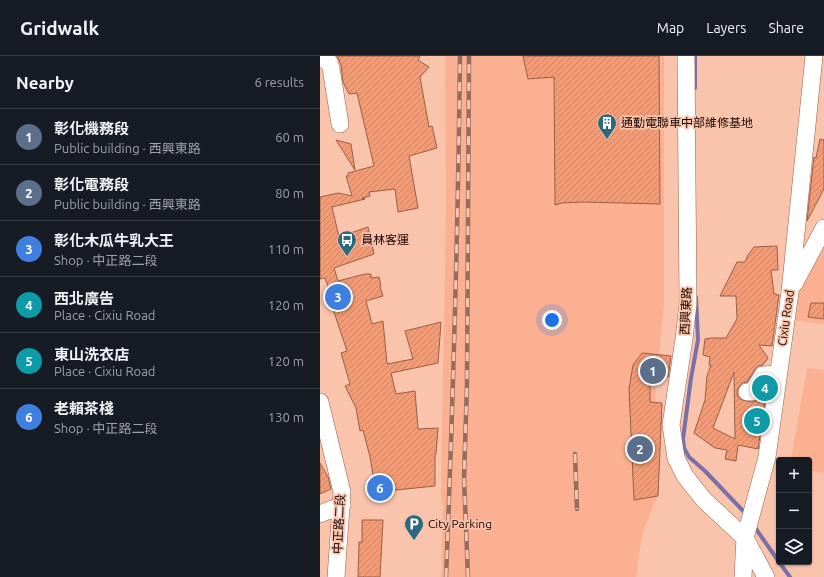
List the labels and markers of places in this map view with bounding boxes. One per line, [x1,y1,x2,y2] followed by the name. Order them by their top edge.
[596,112,618,140] building icon: 通勤電聯車中部維修基地
[621,116,753,129] place label: 通勤電聯車中部維修基地
[336,229,358,257] bus stop icon: 員林客運
[361,233,409,246] place label: 員林客運
[325,282,351,312] pin: 3
[640,356,666,386] pin: 1
[752,373,778,403] pin: 4
[744,406,770,436] pin: 5
[627,434,653,464] pin: 2
[367,473,393,503] pin: 6
[403,513,425,541] parking icon: City Parking
[428,517,492,530] place label: City Parking

